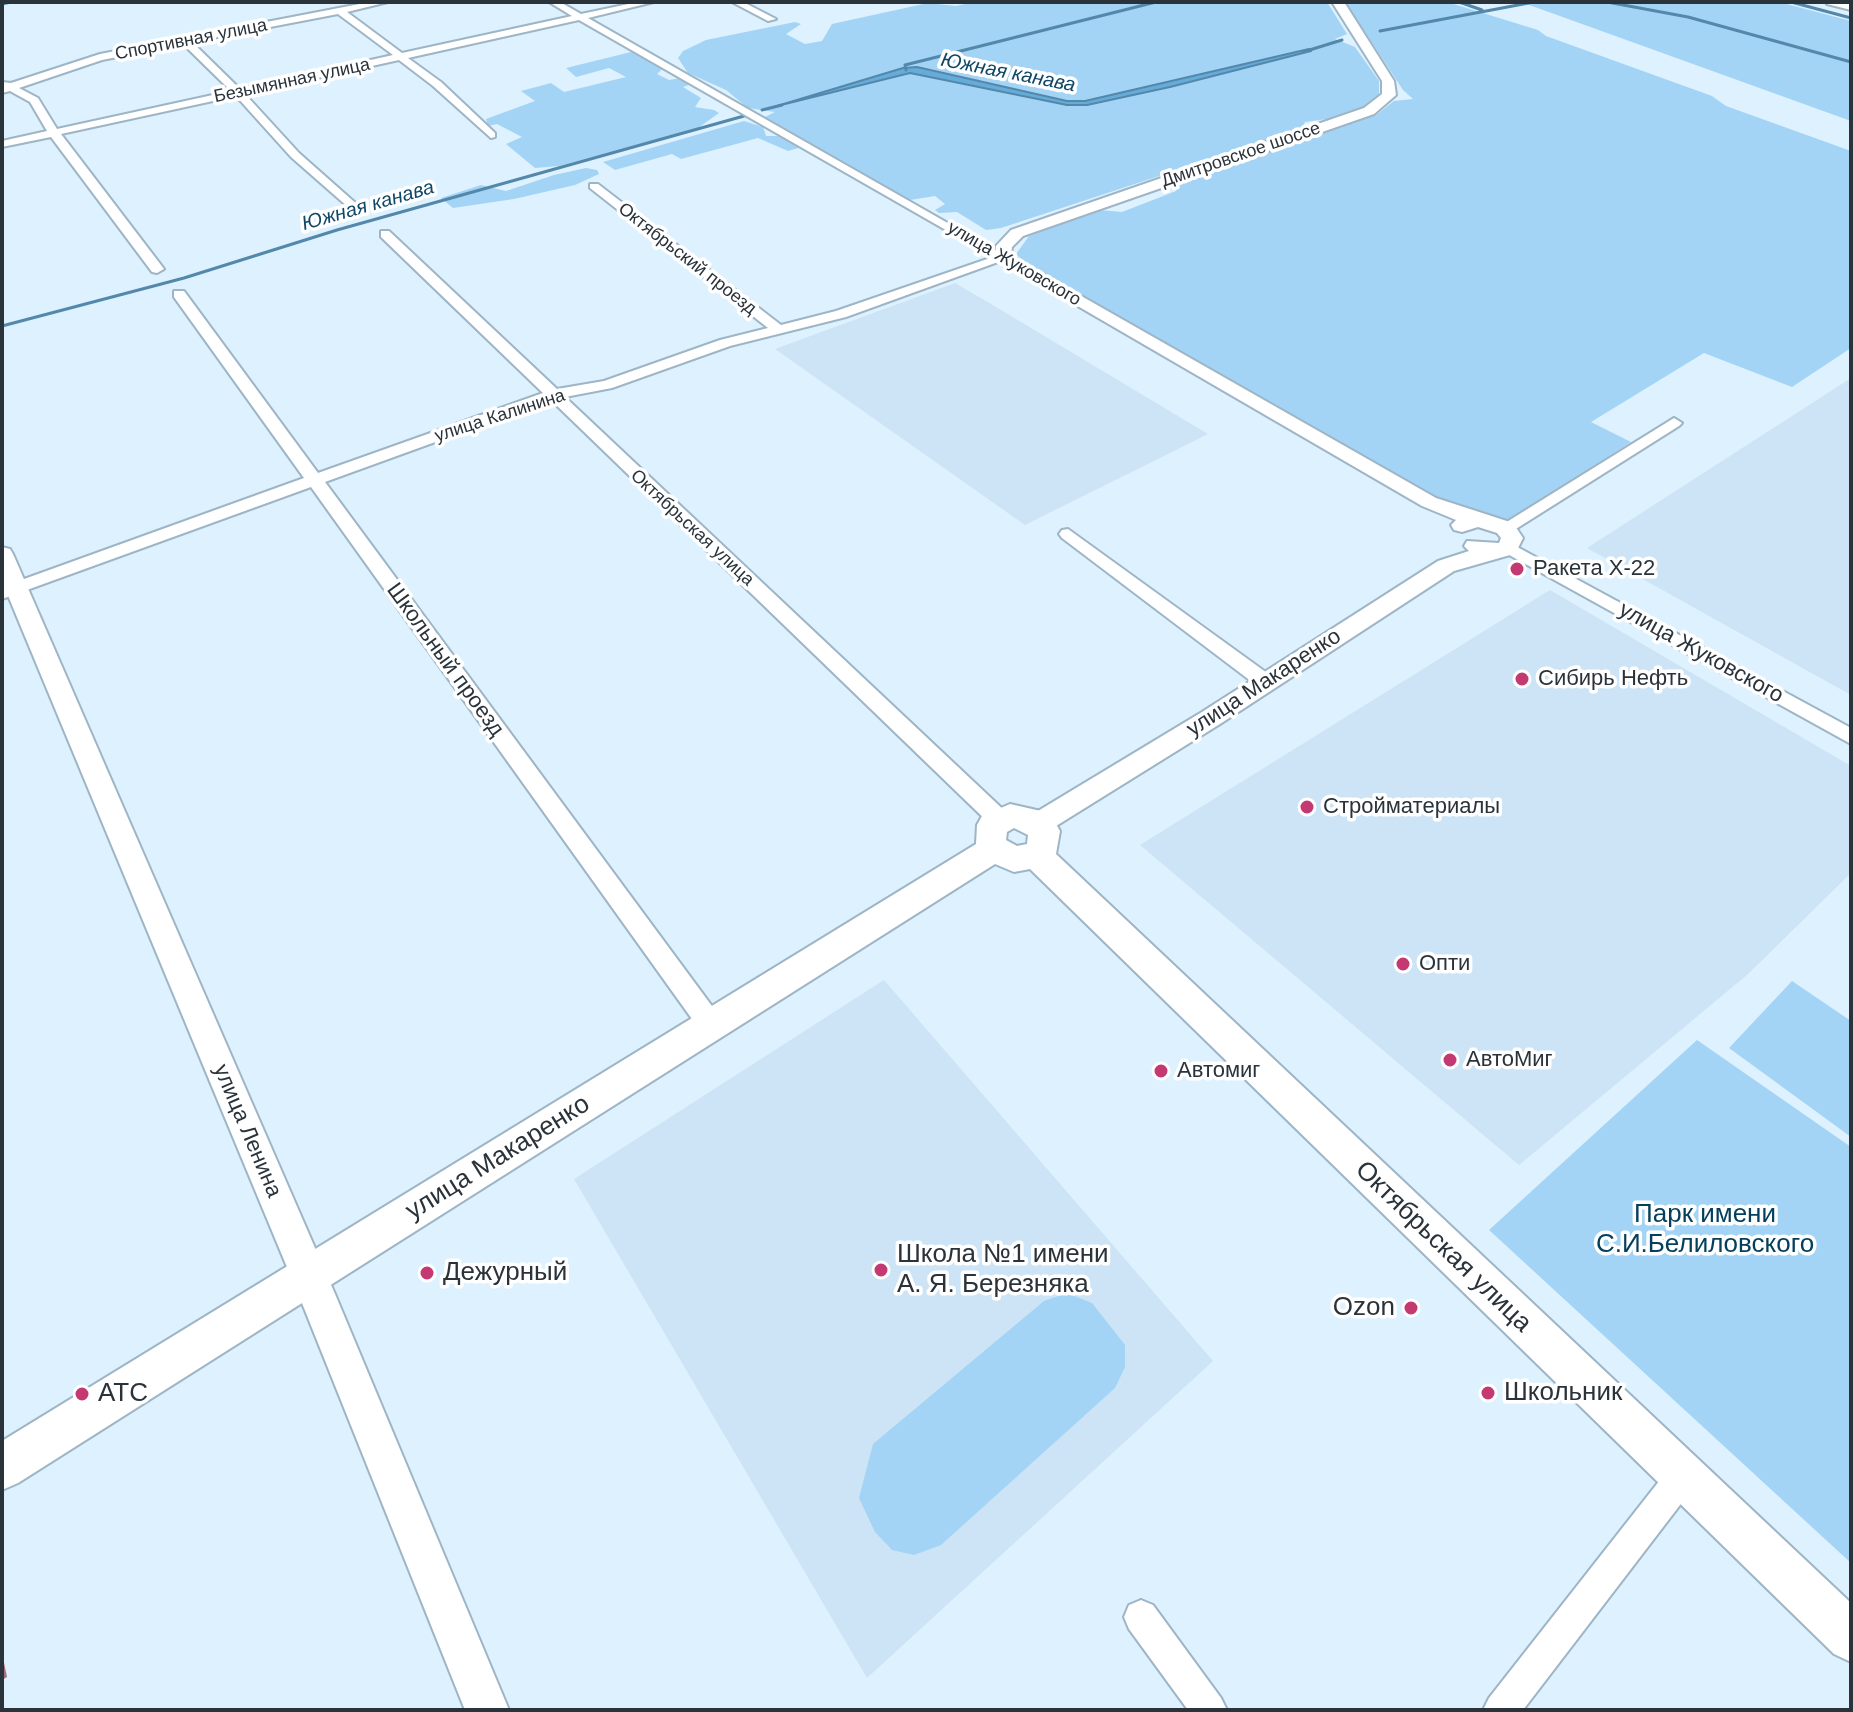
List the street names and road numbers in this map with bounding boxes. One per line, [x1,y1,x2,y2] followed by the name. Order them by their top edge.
[113,15,269,65] street label: Спортивная улица
[212,54,372,108] street label: Безымянная улица
[1159,118,1323,192] street label: Дмитровское шоссе
[614,198,760,320] street label: Октябрьский проезд
[943,217,1085,311] street label: улица Жуковского
[432,385,568,447] street label: улица Калинина
[626,465,758,591] street label: Октябрьская улица
[381,578,509,742] street label: Школьный проезд
[1614,597,1788,709] street label: улица Жуковского
[1182,623,1346,743] street label: улица Макаренко
[207,1060,287,1202] street label: улица Ленина
[400,1089,596,1227] street label: улица Макаренко
[1348,1155,1538,1339] street label: Октябрьская улица

